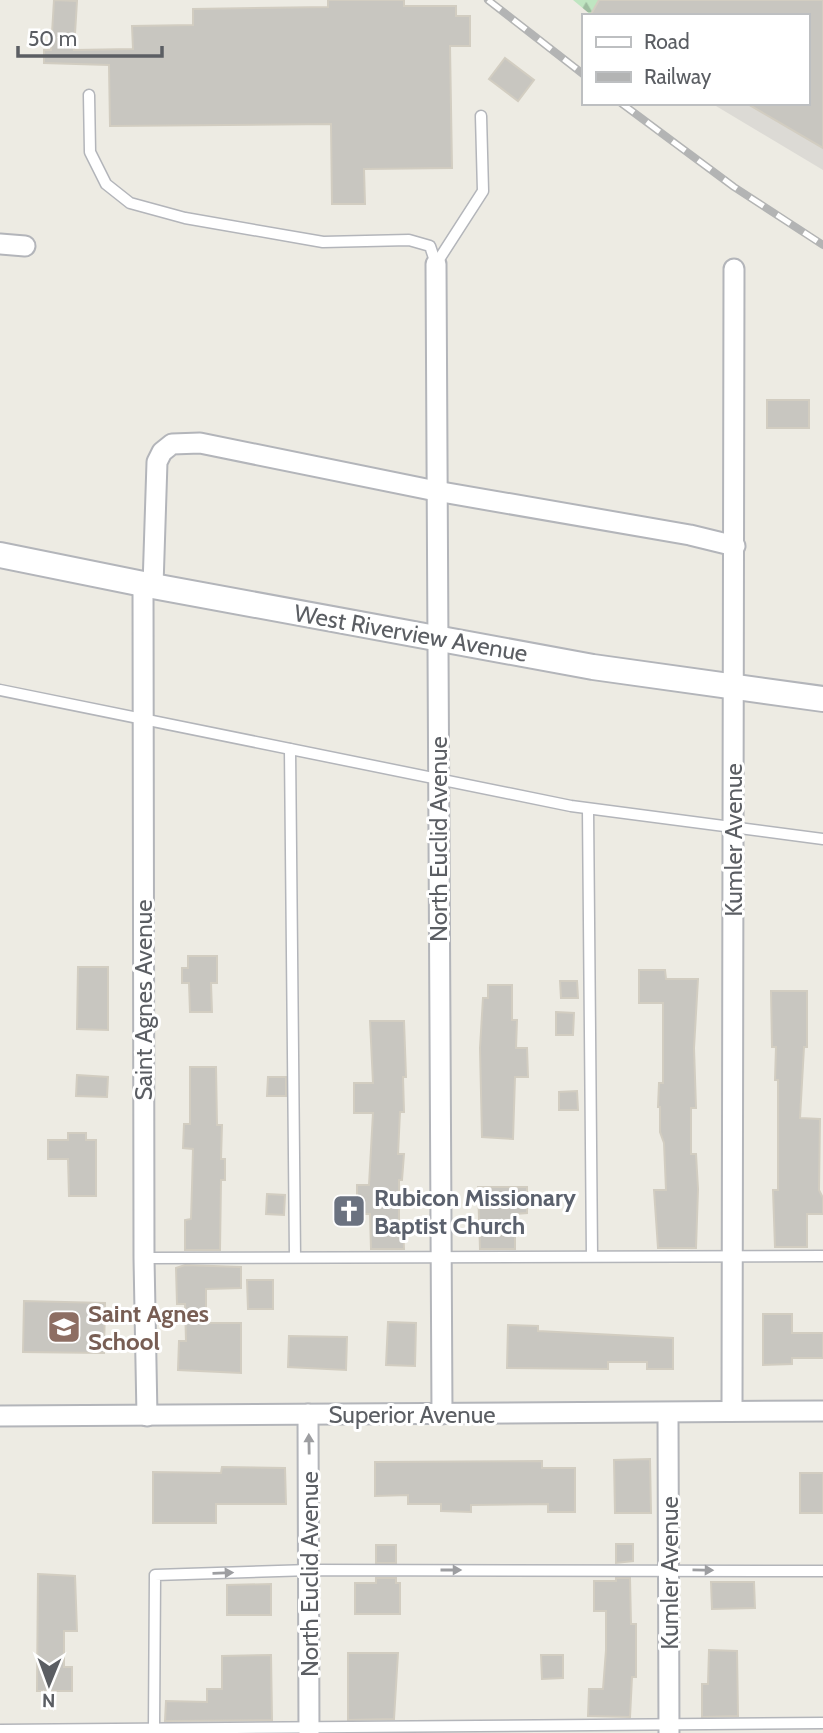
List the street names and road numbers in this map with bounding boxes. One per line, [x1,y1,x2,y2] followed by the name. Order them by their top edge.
[292,598,530,668] street label: West Riverview Avenue
[424,736,453,942] street label: North Euclid Avenue
[719,763,748,917] street label: Kumler Avenue
[129,899,158,1101] street label: Saint Agnes Avenue
[328,1400,496,1429] street label: Superior Avenue
[295,1471,324,1677] street label: North Euclid Avenue
[655,1496,684,1650] street label: Kumler Avenue

